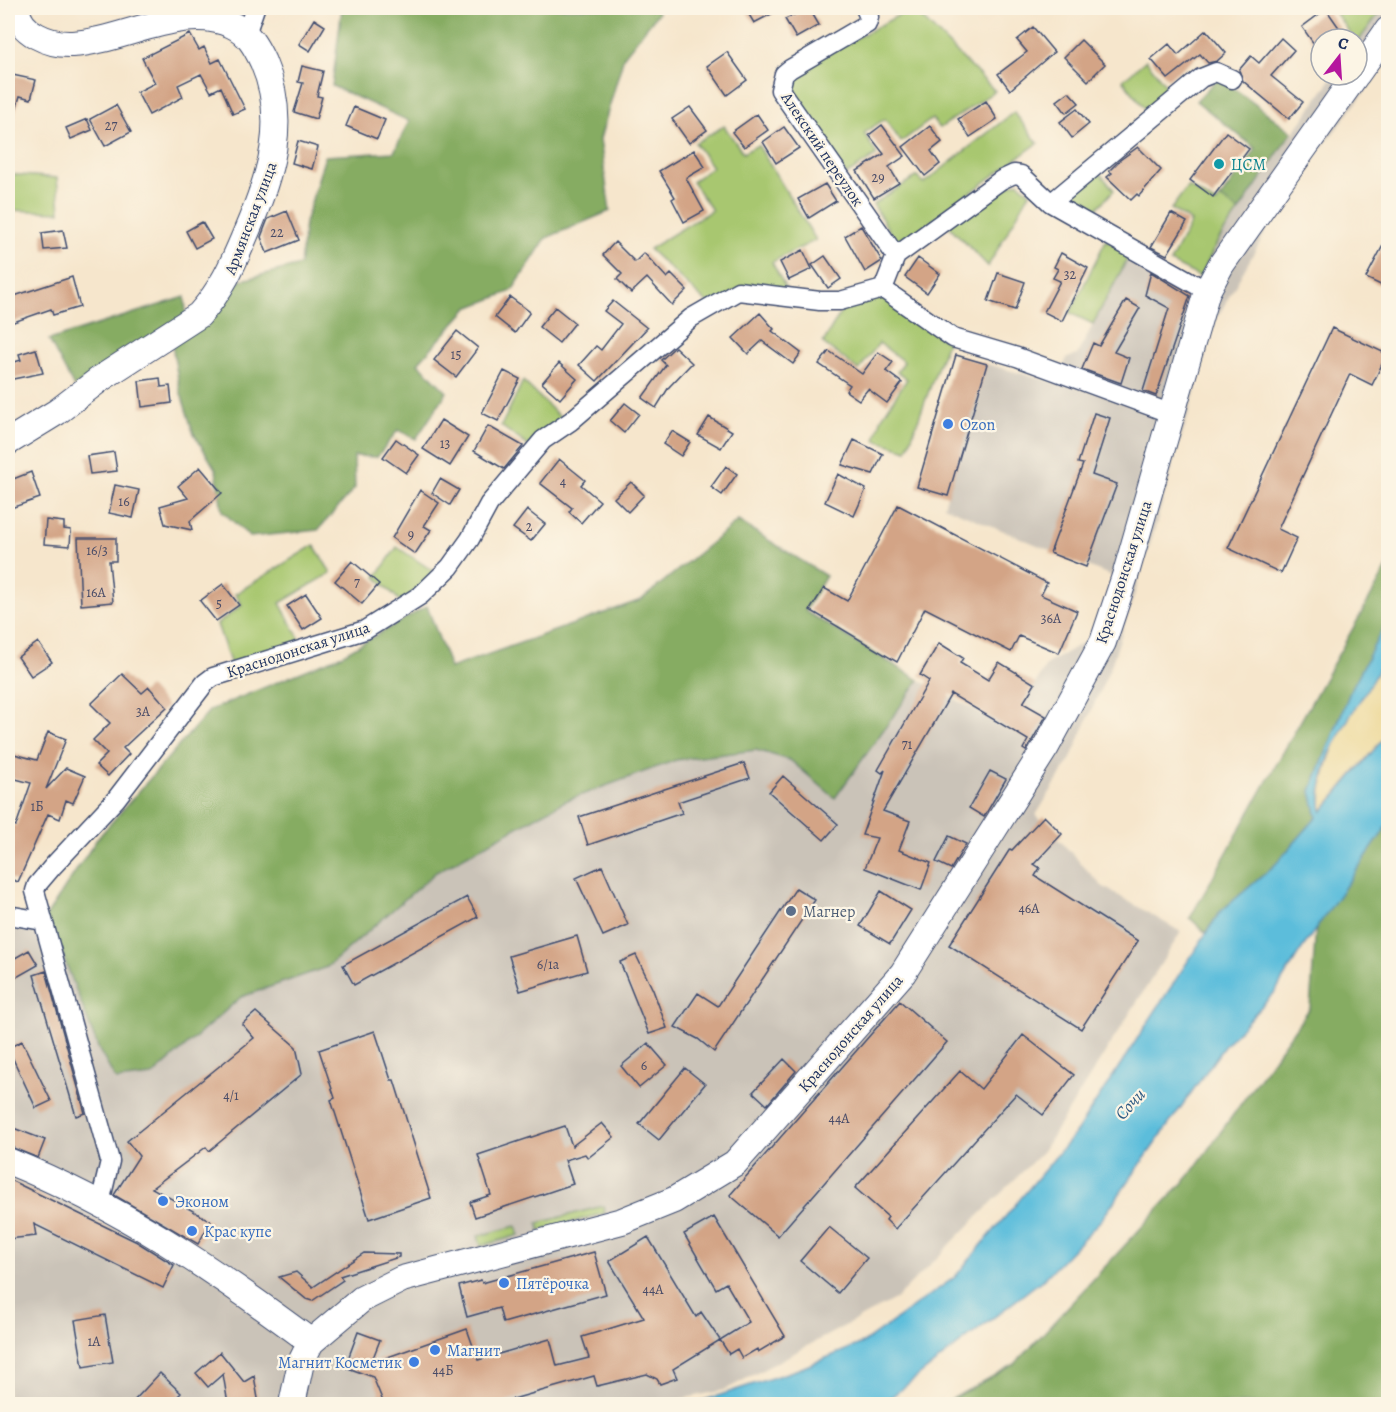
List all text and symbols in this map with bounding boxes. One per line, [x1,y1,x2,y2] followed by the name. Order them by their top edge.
[1309,27,1369,87] north arrow
[1335,32,1351,56] text: С
[775,87,869,211] street label: Алекский переулок
[105,116,117,135] house number: 27
[1231,154,1266,176] place label: ЦСМ
[1212,157,1226,171] marker: ЦСМ
[219,158,283,279] street label: Армянская улица
[871,168,885,187] house number: 29
[270,223,284,242] house number: 22
[1064,265,1077,284] house number: 32
[451,345,461,364] house number: 15
[960,414,995,436] place label: Ozon
[941,417,955,431] marker: Ozon
[440,434,450,453] house number: 13
[560,472,566,491] house number: 4
[118,492,130,511] house number: 16
[1090,497,1158,647] street label: Краснодонская улица
[526,517,533,536] house number: 2
[408,525,414,544] house number: 9
[86,541,108,560] house number: 16/3
[354,573,360,592] house number: 7
[86,583,107,602] house number: 16А
[216,594,222,613] house number: 5
[1041,609,1062,628] house number: 36А
[224,616,373,683] street label: Краснодонская улица
[136,702,151,721] house number: 3А
[902,735,913,754] house number: 71
[30,797,44,816] house number: 1Б
[1019,899,1040,918] house number: 46А
[803,901,855,923] place label: Магнер
[784,904,798,918] marker: Магнер
[537,955,560,974] house number: 6/1а
[793,970,908,1097] street label: Краснодонская улица
[641,1056,647,1075] house number: 6
[1109,1083,1151,1125] water label: Сочи
[223,1086,239,1105] house number: 4/1
[829,1109,850,1128] house number: 44А
[175,1191,229,1213] place label: Эконом
[156,1194,170,1208] marker: Эконом
[204,1221,272,1243] place label: Крас купе
[185,1224,199,1238] marker: Крас купе
[516,1273,590,1295] place label: Пятёрочка
[497,1276,511,1290] marker: Пятёрочка
[643,1280,664,1299] house number: 44А
[88,1332,101,1351] house number: 1А
[447,1340,500,1362] place label: Магнит
[428,1343,442,1357] marker: Магнит
[278,1352,402,1374] place label: Магнит Косметик
[407,1355,421,1369] marker: Магнит Косметик
[432,1361,454,1380] house number: 44Б

